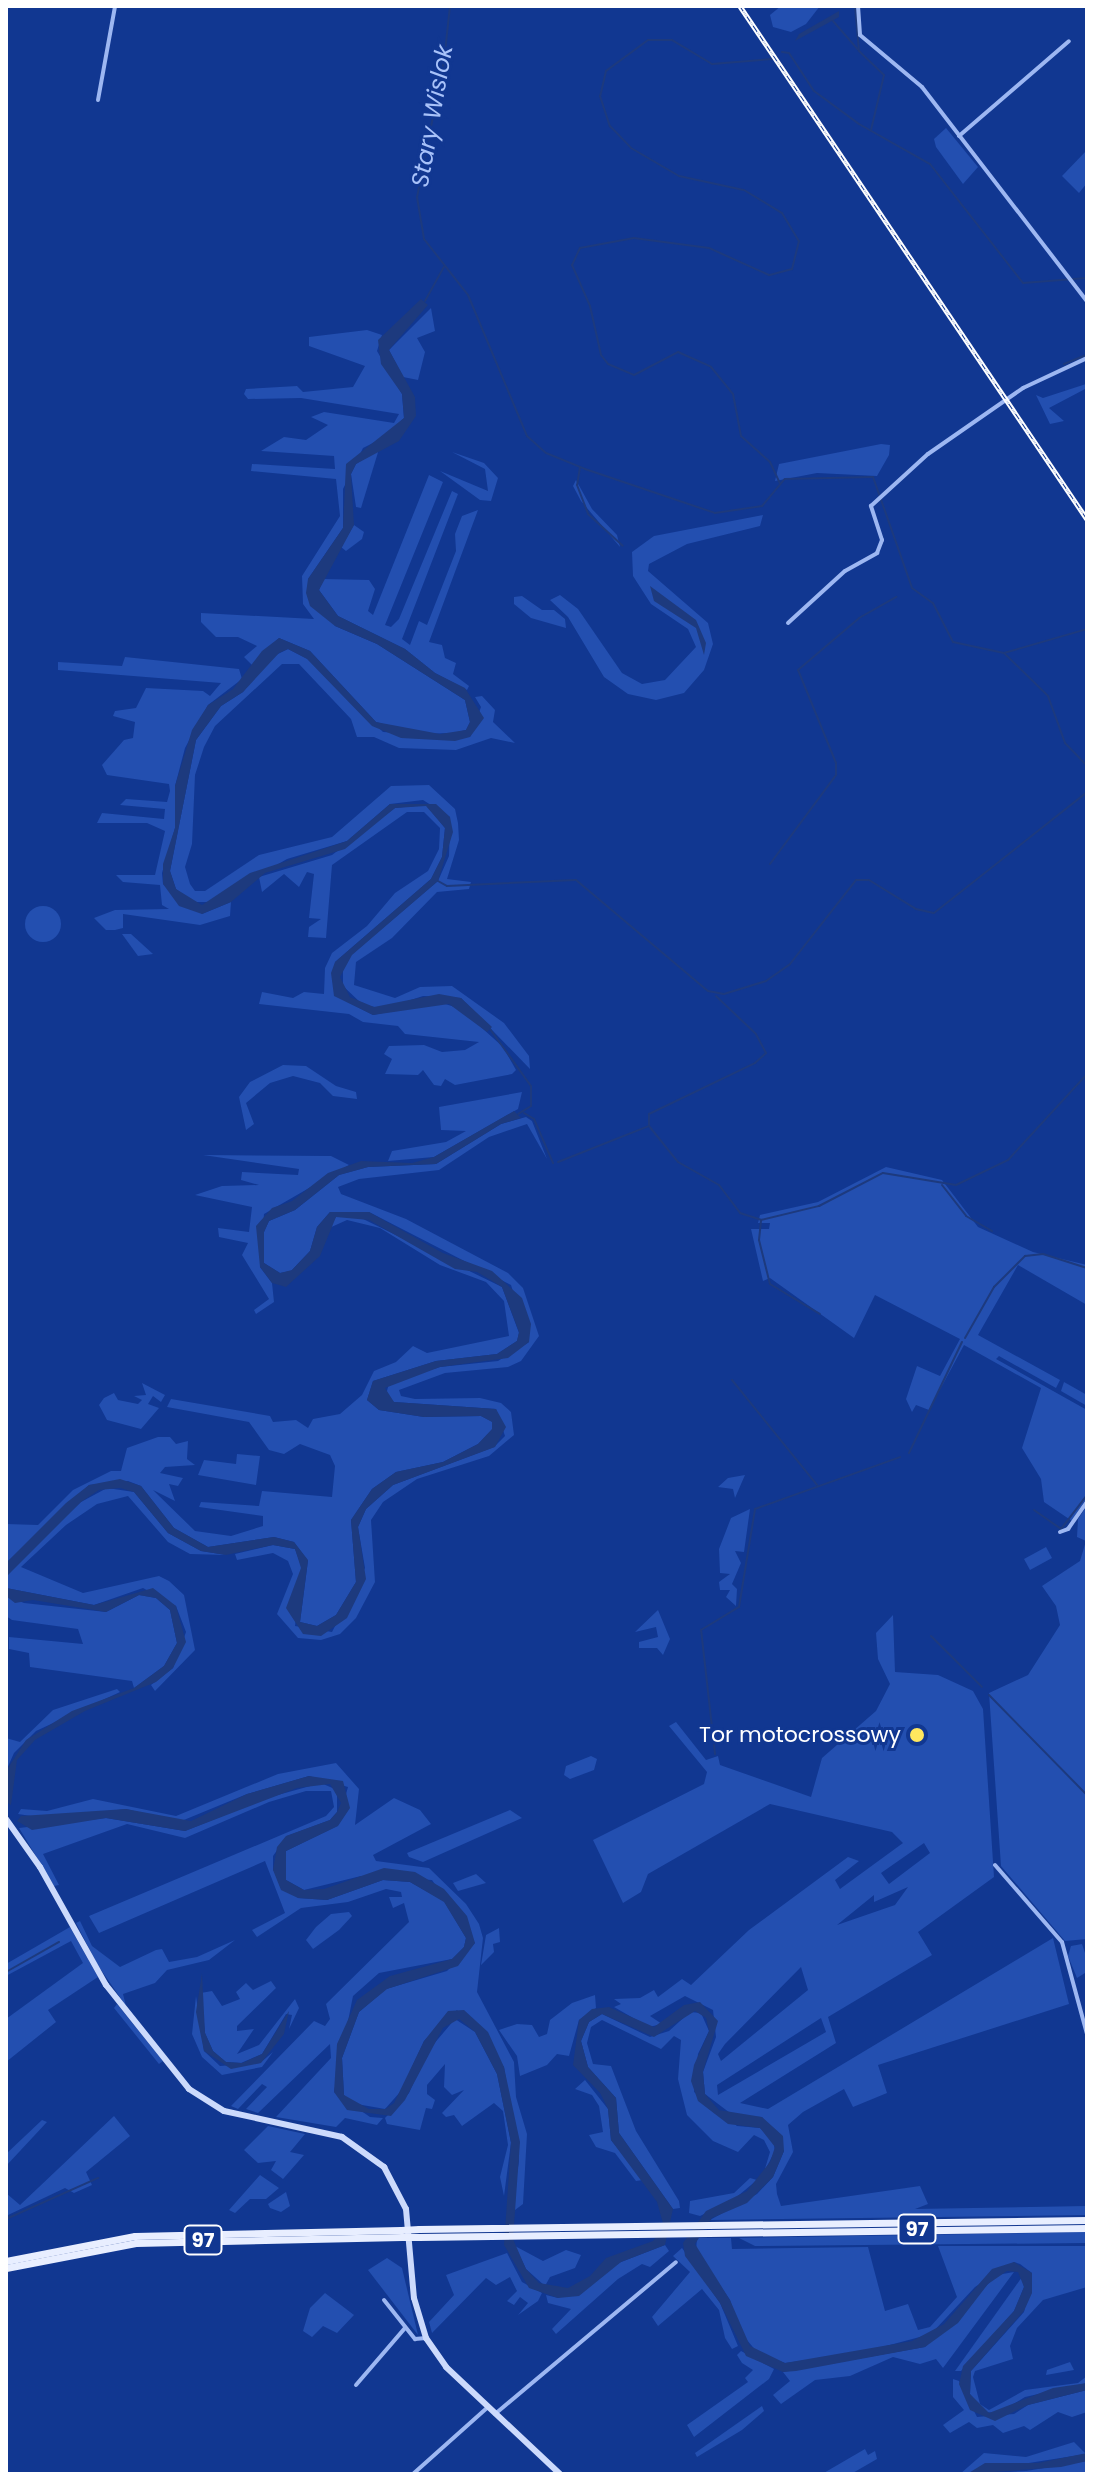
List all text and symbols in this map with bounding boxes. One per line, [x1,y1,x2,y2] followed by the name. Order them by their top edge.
[405,43,459,189] water label: Stary Wislok
[699,1722,901,1748] place label: Tor motocrossowy
[908,1726,926,1744] marker: Tor motocrossowy
[897,2213,937,2245] road number: 97
[183,2224,223,2256] road number: 97

